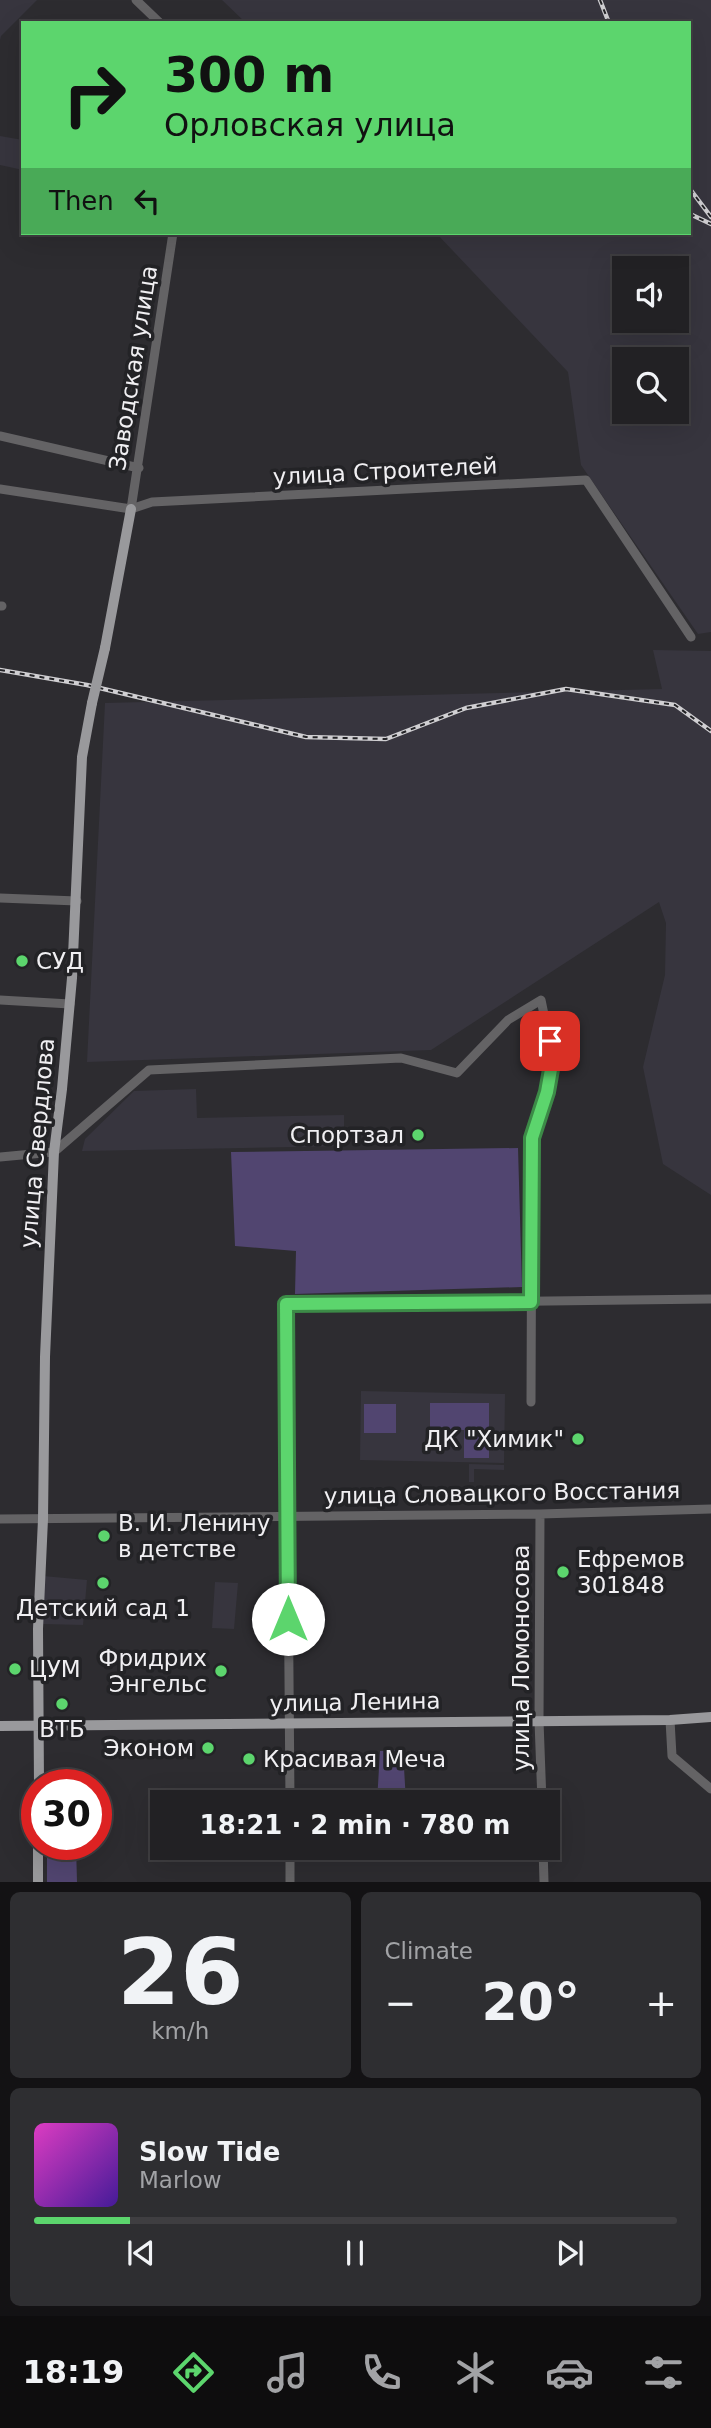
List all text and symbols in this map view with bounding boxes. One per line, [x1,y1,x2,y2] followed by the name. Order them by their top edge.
[164,47,334,104] text: 300 m
[49,49,140,140] icon: right
[164,106,456,144] text: Орловская улица
[128,182,166,220] icon: left
[49,186,114,216] text: Then
[612,256,689,424] map controls
[612,256,689,333] button: sound
[104,264,162,472] street label: Заводская улица
[612,347,689,424] button: search
[272,452,498,490] street label: улица Строителей
[36,948,84,974] place label: СУД
[14,953,30,969] marker: СУД
[520,1011,580,1071] pin
[531,1022,569,1060] icon: arrive
[15,1037,59,1249] street label: улица Свердлова
[290,1122,404,1148] place label: Спортзал
[410,1127,426,1143] marker: Спортзал
[424,1426,564,1452] place label: ДК "Химик"
[570,1431,586,1447] marker: ДК "Химик"
[324,1477,680,1509] street label: улица Словацкого Восстания
[118,1510,270,1562] place label: В. И. Ленину в детстве
[96,1528,112,1544] marker: В. И. Ленину в детстве
[508,1545,534,1771] street label: улица Ломоносова
[577,1546,685,1598] place label: Ефремов 301848
[555,1564,571,1580] marker: Ефремов 301848
[95,1575,111,1591] marker: Детский сад 1
[251,1582,325,1656] position arrow
[16,1595,190,1621] place label: Детский сад 1
[99,1645,207,1697] place label: Фридрих Энгельс
[29,1656,81,1682] place label: ЦУМ
[7,1661,23,1677] marker: ЦУМ
[213,1663,229,1679] marker: Фридрих Энгельс
[269,1688,441,1716] street label: улица Ленина
[54,1696,70,1712] marker: ВТБ
[39,1716,85,1742] place label: ВТБ
[104,1735,194,1761] place label: Эконом
[200,1740,216,1756] marker: Эконом
[263,1746,446,1772] place label: Красивая Меча
[241,1751,257,1767] marker: Красивая Меча
[21,1769,112,1860] speed limit sign: 30
[200,1810,510,1840] text: 18:21 · 2 min · 780 m
[117,1920,244,2025] text: 26
[385,1938,473,1964] text: Climate
[482,1972,580,2032] text: 20°
[385,1981,416,2025] text: −
[645,1981,677,2025] text: +
[151,2018,209,2044] text: km/h
[139,2137,280,2167] text: Slow Tide
[139,2167,222,2193] text: Marlow
[122,2234,160,2272] icon: previous
[336,2234,374,2272] icon: pause
[551,2234,589,2272] icon: next
[169,2348,218,2397] icon: directions
[263,2348,312,2397] icon: music
[357,2348,406,2397] icon: phone
[451,2348,500,2397] icon: climate
[545,2348,594,2397] icon: car
[639,2348,688,2397] icon: filters
[23,2353,124,2391] text: 18:19

